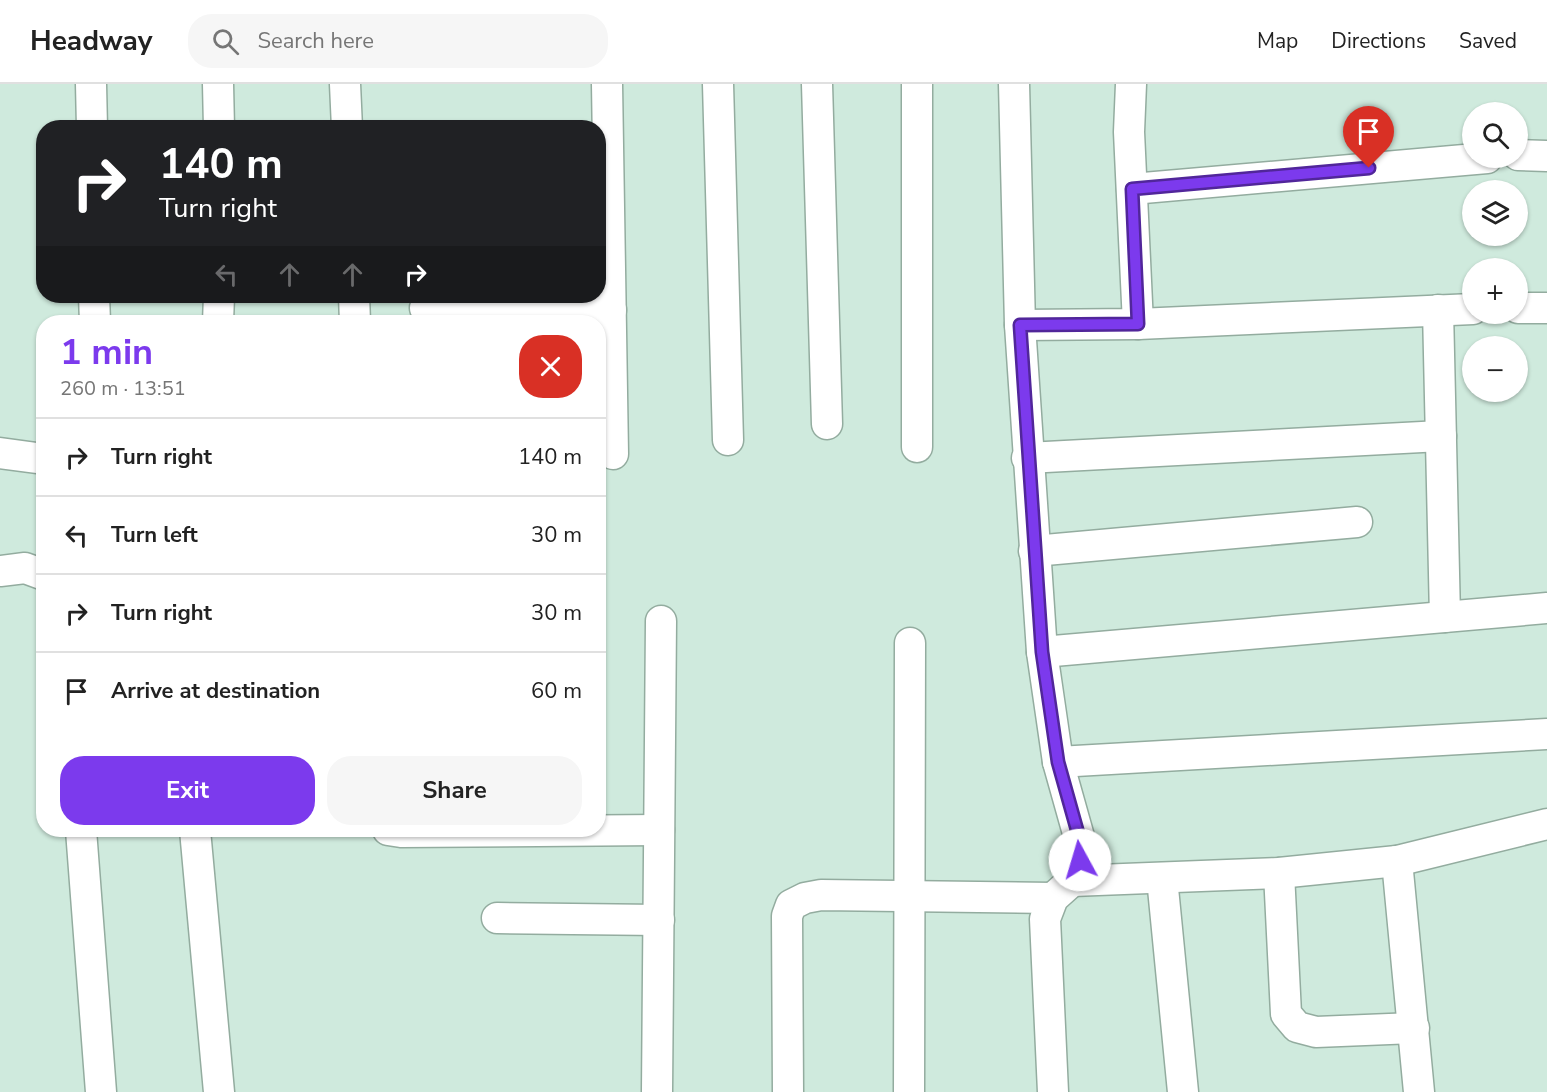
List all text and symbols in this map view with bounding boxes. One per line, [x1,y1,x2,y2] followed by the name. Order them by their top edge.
[188,14,608,68] search box
[30,22,152,60] text: Headway
[209,25,242,58] icon: search
[257,26,374,56] text: Search here
[1257,27,1298,55] text: Map
[1331,27,1426,55] text: Directions
[1459,27,1517,55] text: Saved
[1462,102,1528,402] map controls
[1462,102,1528,168] button: search
[1343,106,1394,168] pin
[1352,115,1385,148] icon: arrive
[159,136,283,193] text: 140 m
[60,144,138,222] icon: right
[1462,180,1528,246] button: layers
[159,190,277,227] text: Turn right
[210,258,243,291] icon: left
[273,258,306,291] icon: ahead
[336,258,369,291] icon: ahead
[399,258,432,291] icon: right
[1462,258,1528,324] button: +
[60,328,153,377] text: 1 min
[519,335,582,398] button: close
[1462,336,1528,402] button: −
[60,375,186,402] text: 260 m · 13:51
[60,441,93,474] icon: right
[111,442,212,472] text: Turn right
[518,442,582,472] text: 140 m
[60,519,93,552] icon: left
[111,520,198,550] text: Turn left
[531,520,582,550] text: 30 m
[60,597,93,630] icon: right
[111,598,212,628] text: Turn right
[531,598,582,628] text: 30 m
[60,675,93,708] icon: arrive
[111,676,320,706] text: Arrive at destination
[531,676,582,706] text: 60 m
[60,756,315,825] button: Exit
[327,756,582,825] button: Share
[1048,828,1112,892] position arrow

